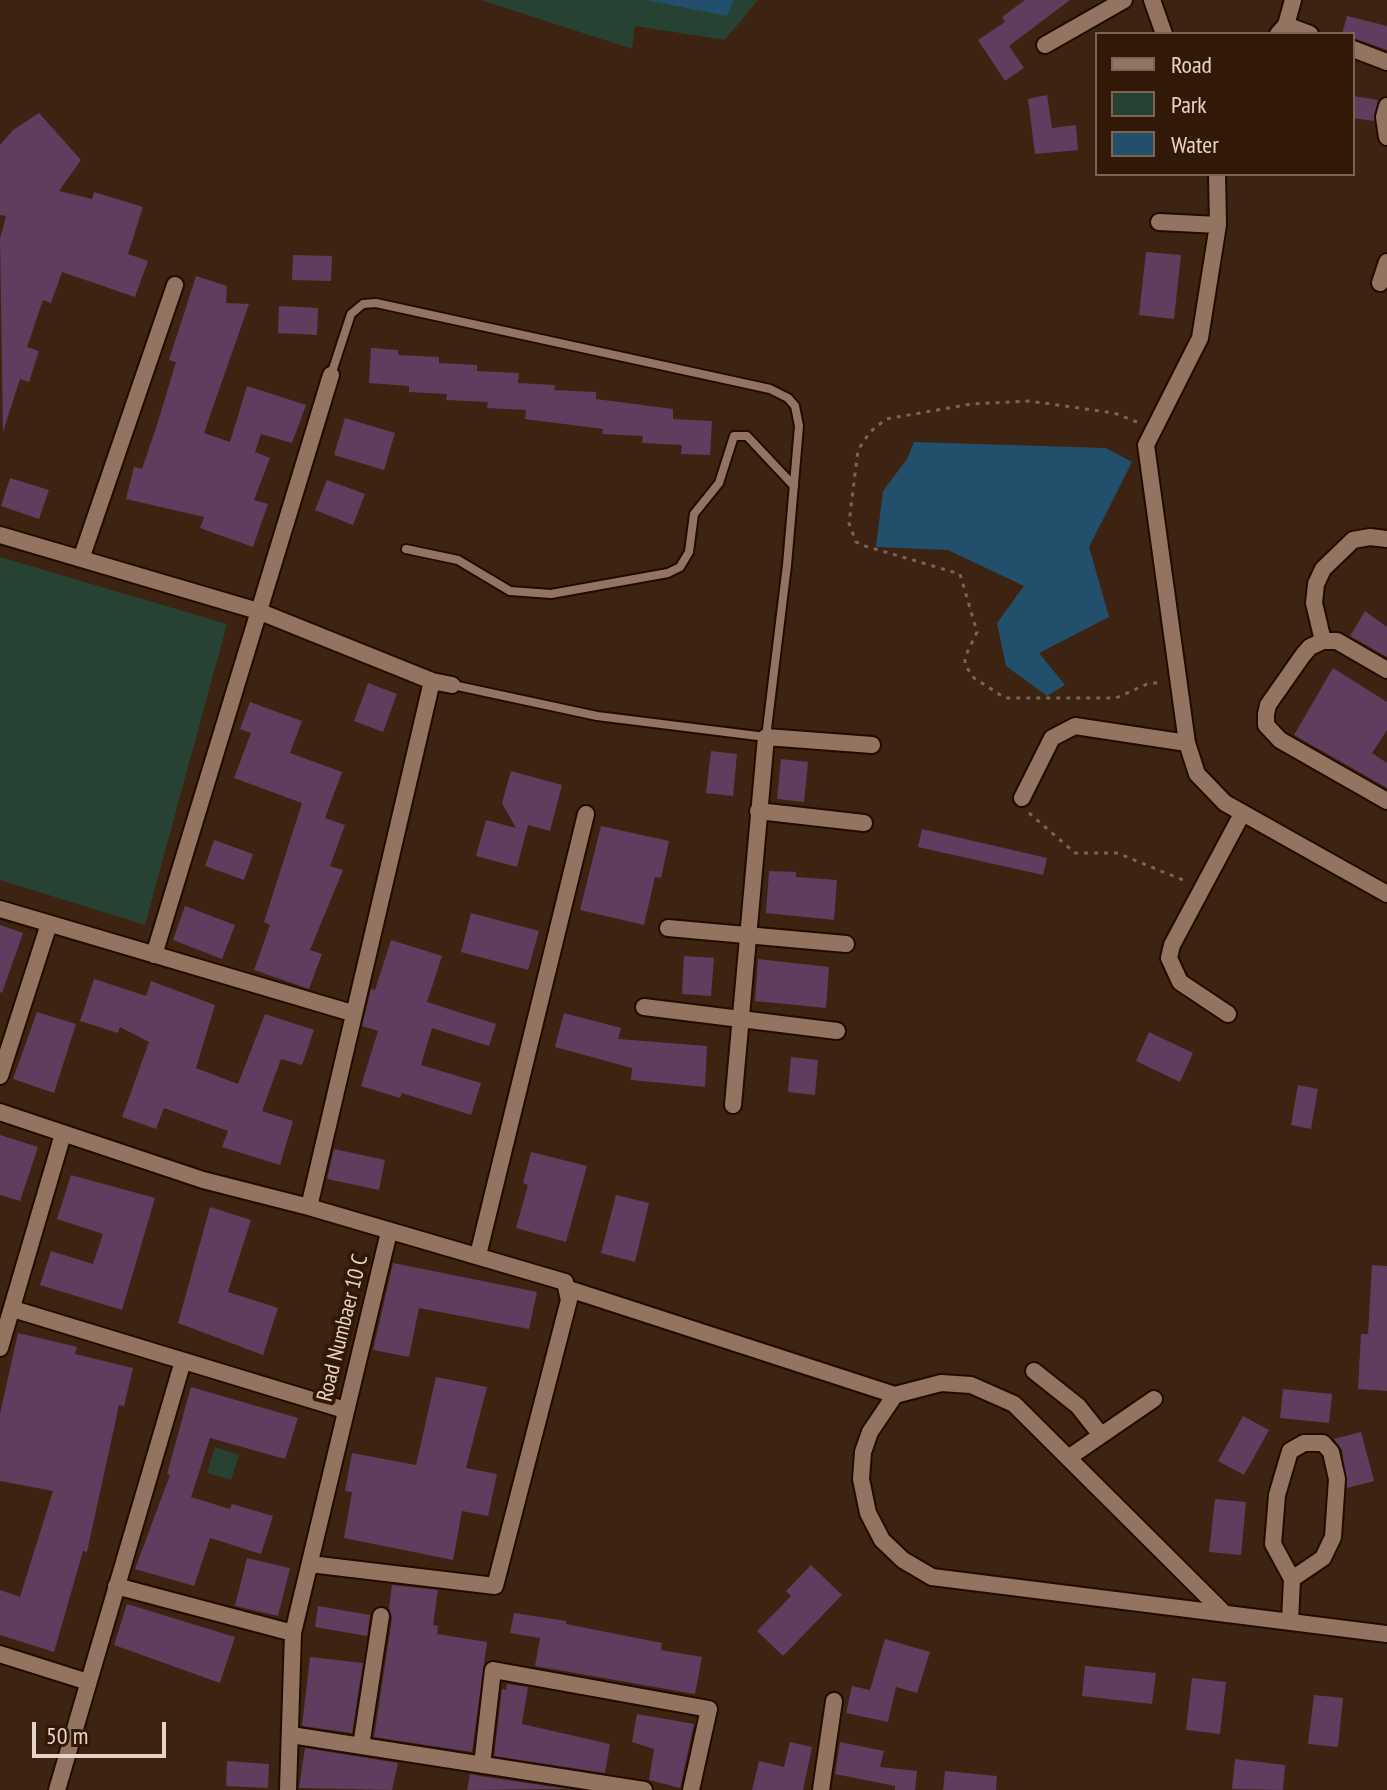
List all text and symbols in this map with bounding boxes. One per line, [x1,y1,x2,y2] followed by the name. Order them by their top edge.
[1095,32,1355,176] legend
[1171,49,1212,80] text: Road
[1171,89,1207,120] text: Park
[1171,129,1219,160] text: Water
[312,1252,374,1404] street label: Road Numbaer 10 C
[36,1706,170,1756] scale bar
[46,1720,88,1751] text: 50 m

